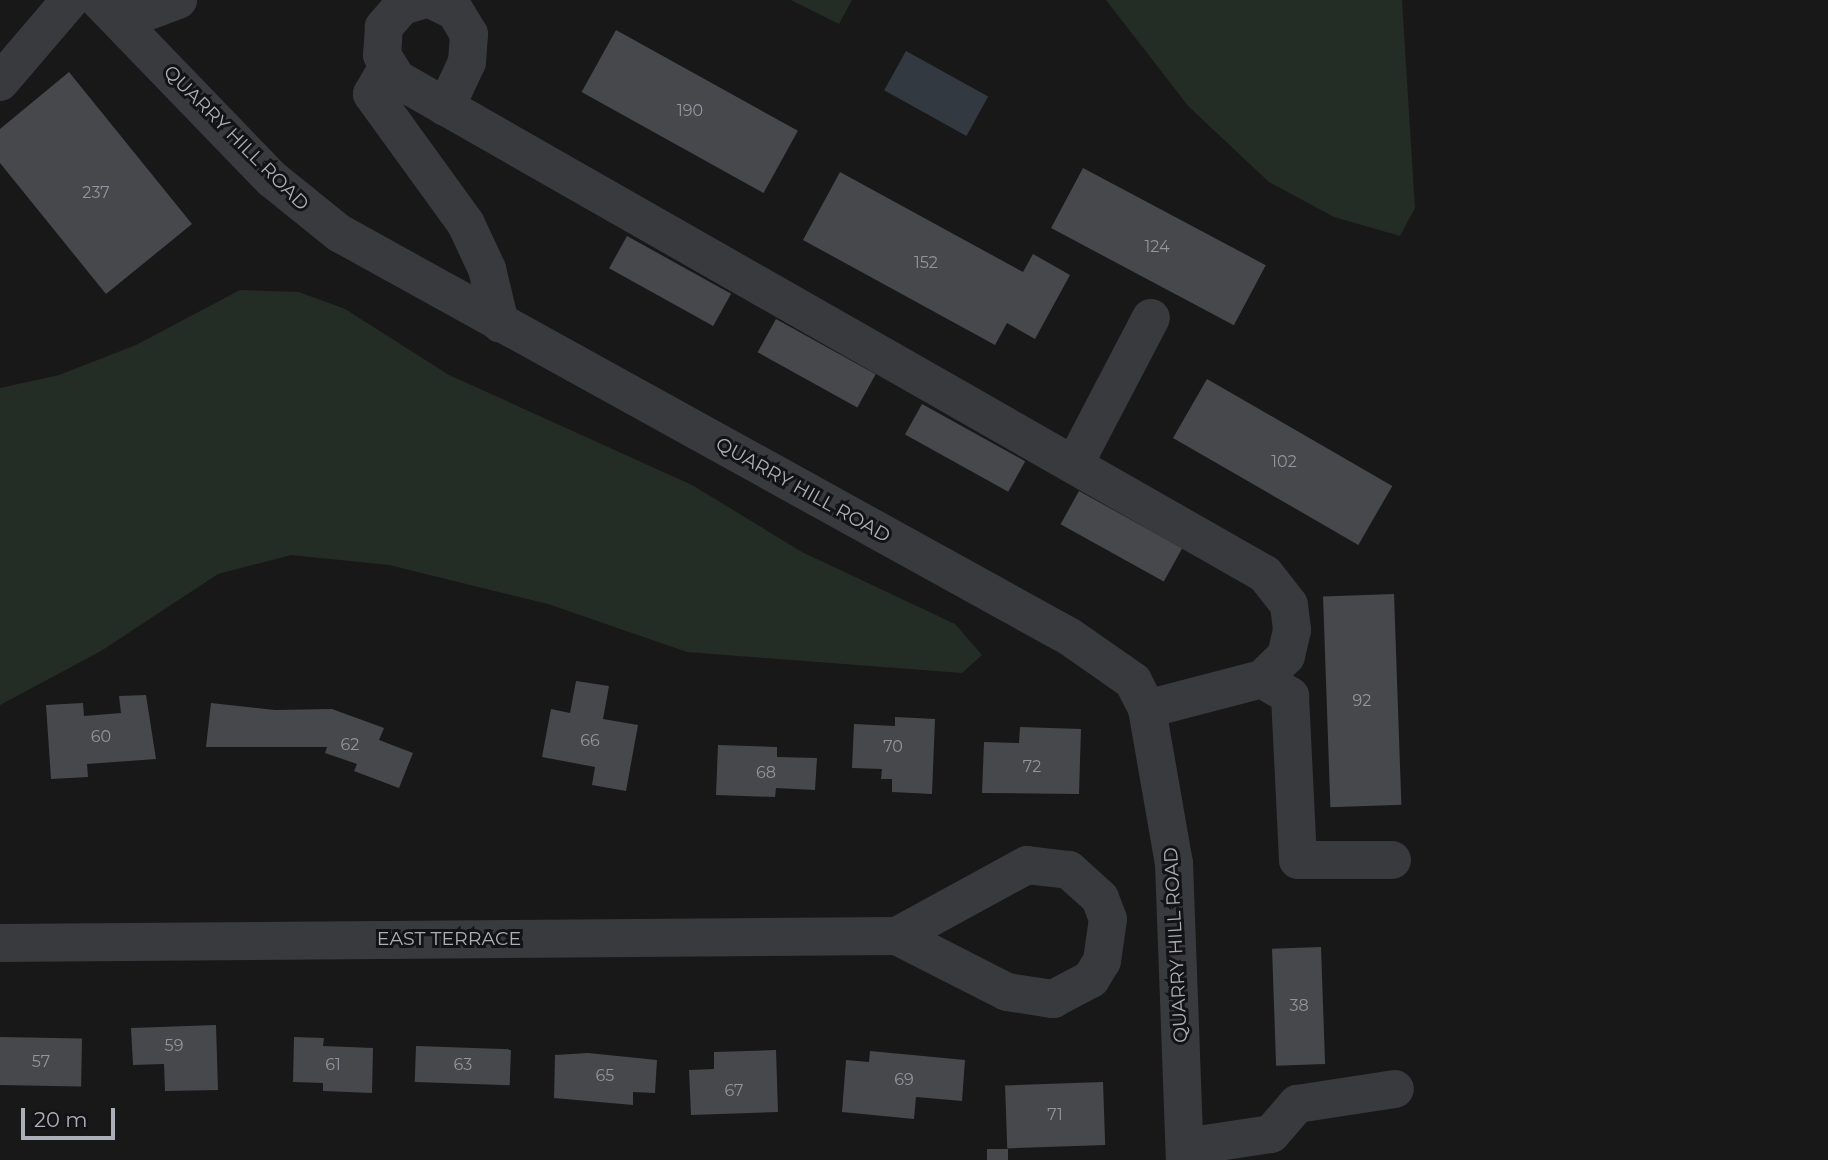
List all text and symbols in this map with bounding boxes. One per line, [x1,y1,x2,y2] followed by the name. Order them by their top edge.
[159,61,313,215] street label: QUARRY HILL ROAD
[677,101,703,121] house number: 190
[82,183,110,203] house number: 237
[1144,237,1170,257] house number: 124
[914,253,938,273] house number: 152
[712,433,894,547] street label: QUARRY HILL ROAD
[1271,452,1297,472] house number: 102
[1353,691,1371,711] house number: 92
[91,727,111,747] house number: 60
[580,731,600,751] house number: 66
[341,735,359,755] house number: 62
[883,737,903,757] house number: 70
[1023,757,1041,777] house number: 72
[756,763,776,783] house number: 68
[1159,847,1193,1043] street label: QUARRY HILL ROAD
[377,928,521,950] street label: EAST TERRACE
[1289,996,1309,1016] house number: 38
[165,1036,183,1056] house number: 59
[32,1052,50,1072] house number: 57
[325,1055,341,1075] house number: 61
[454,1055,472,1075] house number: 63
[596,1066,614,1086] house number: 65
[894,1070,914,1090] house number: 69
[724,1081,744,1101] house number: 67
[24,1094,119,1138] scale bar
[1047,1105,1063,1125] house number: 71
[34,1107,88,1132] text: 20 m

